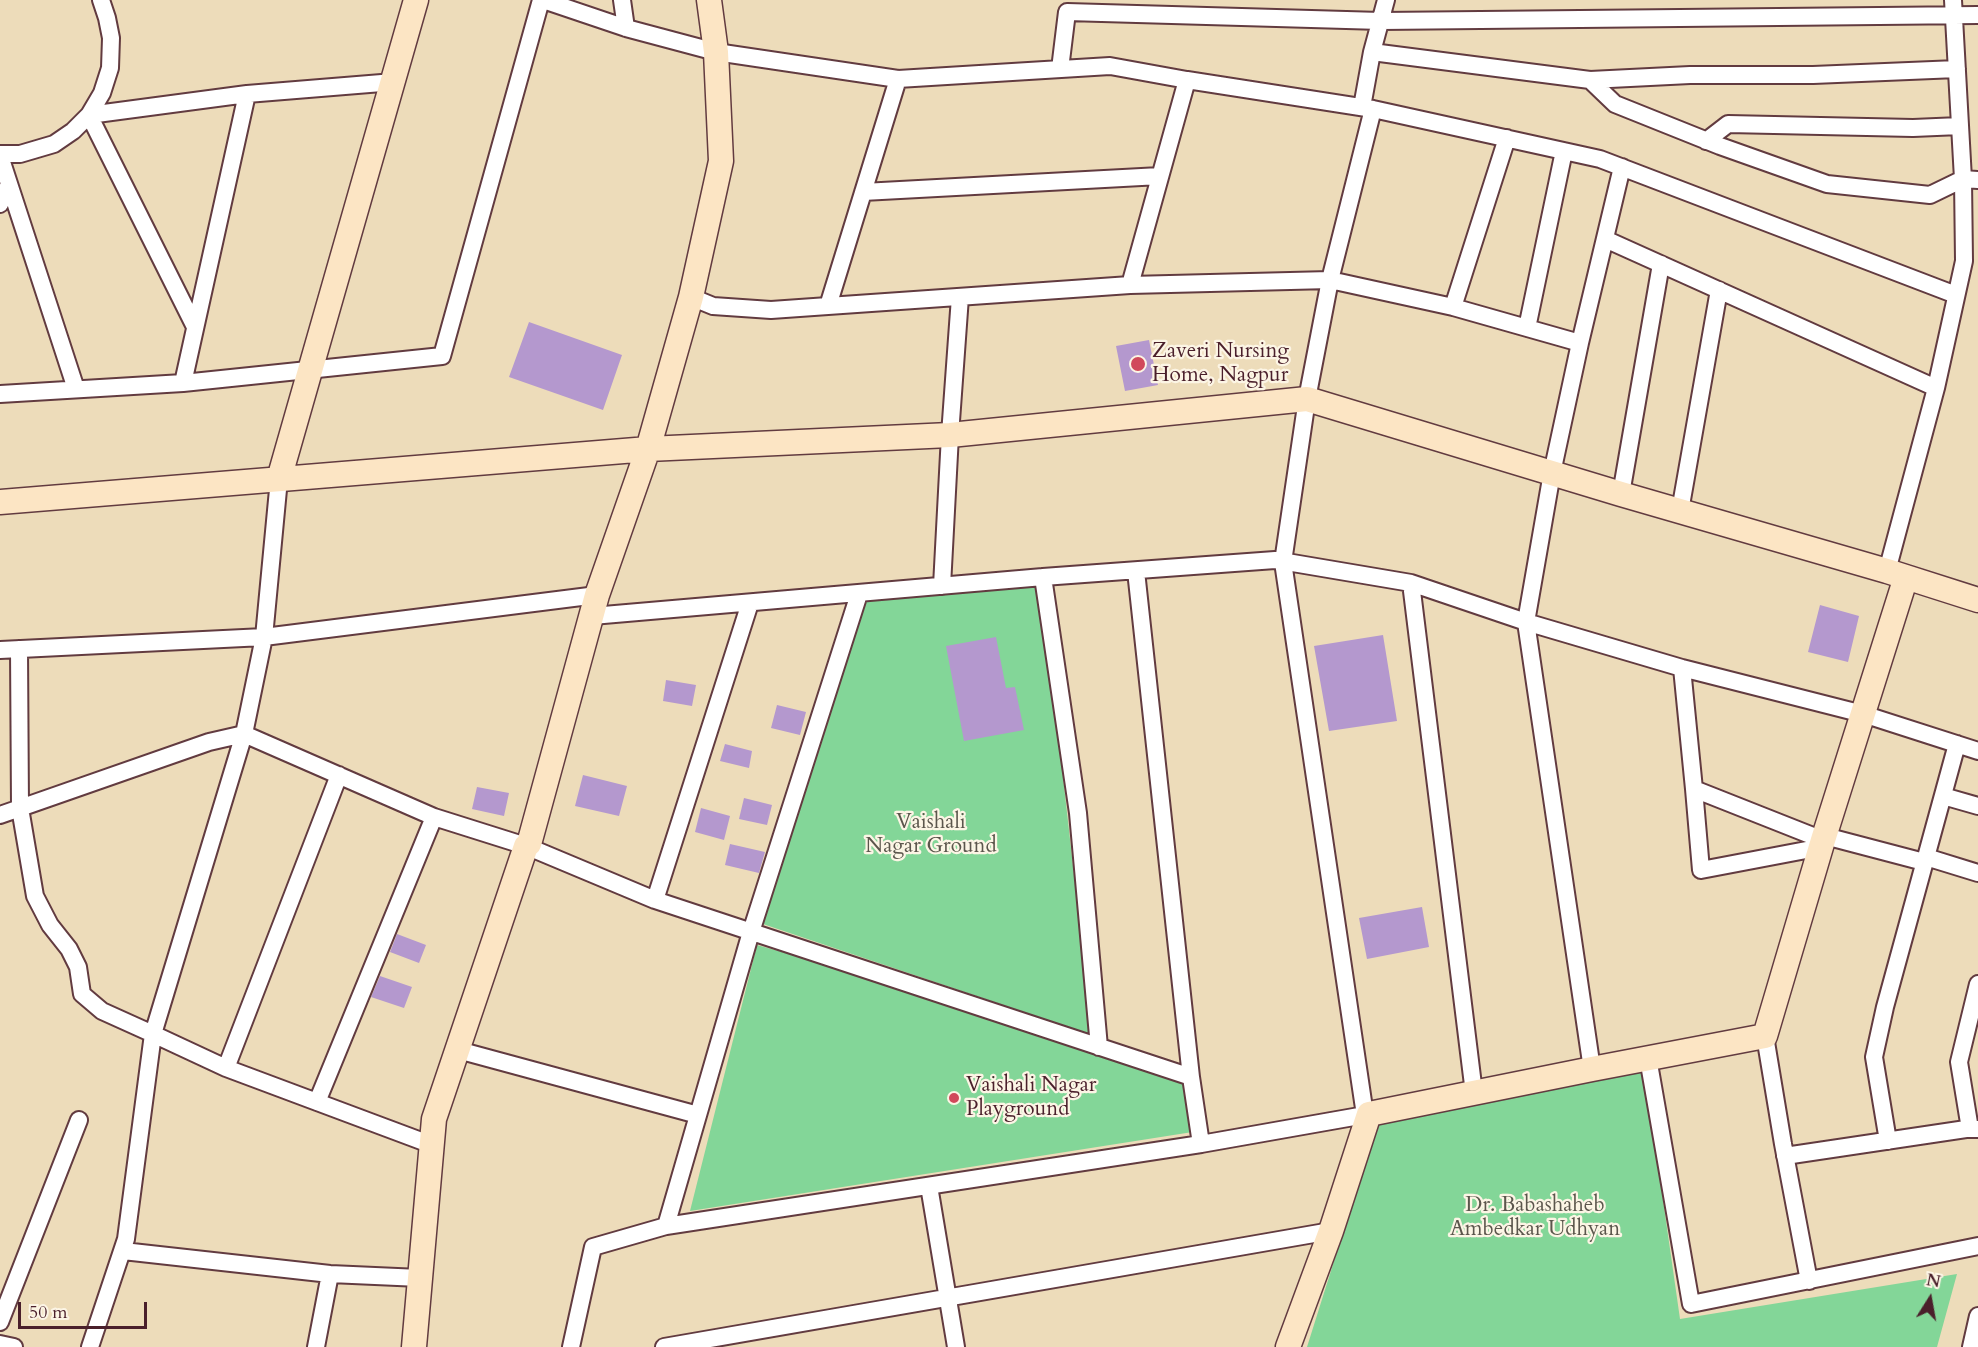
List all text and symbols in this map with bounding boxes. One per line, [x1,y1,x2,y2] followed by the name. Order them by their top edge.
[1152,339,1289,389] place label: Zaveri Nursing Home, Nagpur
[1129,355,1147,373] marker: Zaveri Nursing Home, Nagpur
[865,810,997,860] park label: Vaishali Nagar Ground
[966,1073,1096,1123] place label: Vaishali Nagar Playground
[947,1091,961,1105] marker: Vaishali Nagar Playground
[1450,1193,1620,1243] park label: Dr. Babashaheb Ambedkar Udhyan
[1900,1269,1960,1329] north arrow
[1925,1269,1942,1293] text: N
[21,1290,150,1328] scale bar
[29,1300,68,1325] text: 50 m

